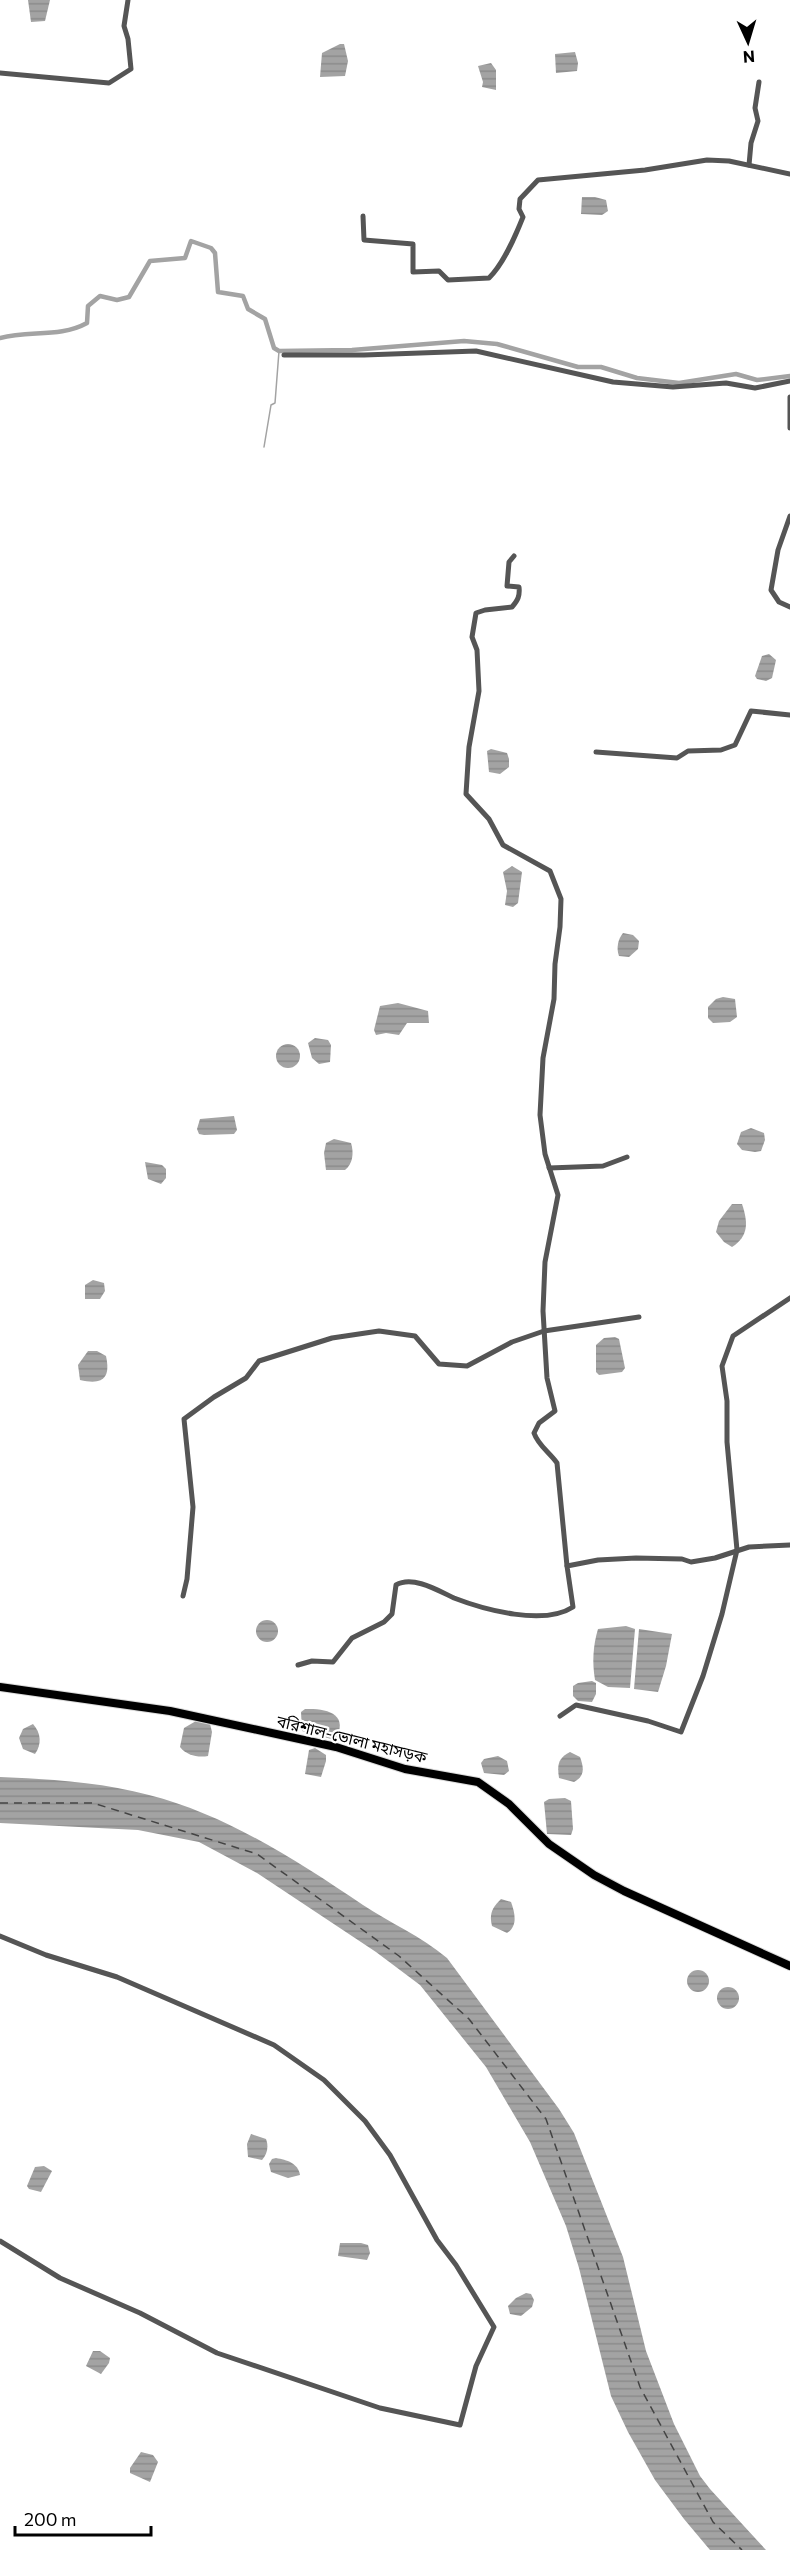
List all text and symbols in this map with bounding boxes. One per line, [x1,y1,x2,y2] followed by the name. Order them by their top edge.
[718,12,778,72] north arrow
[742,48,756,67] text: N
[274,1710,430,1767] street label: বরিশাল-ভোলা মহাসড়ক
[15,2499,152,2537] scale bar
[24,2508,77,2530] text: 200 m

